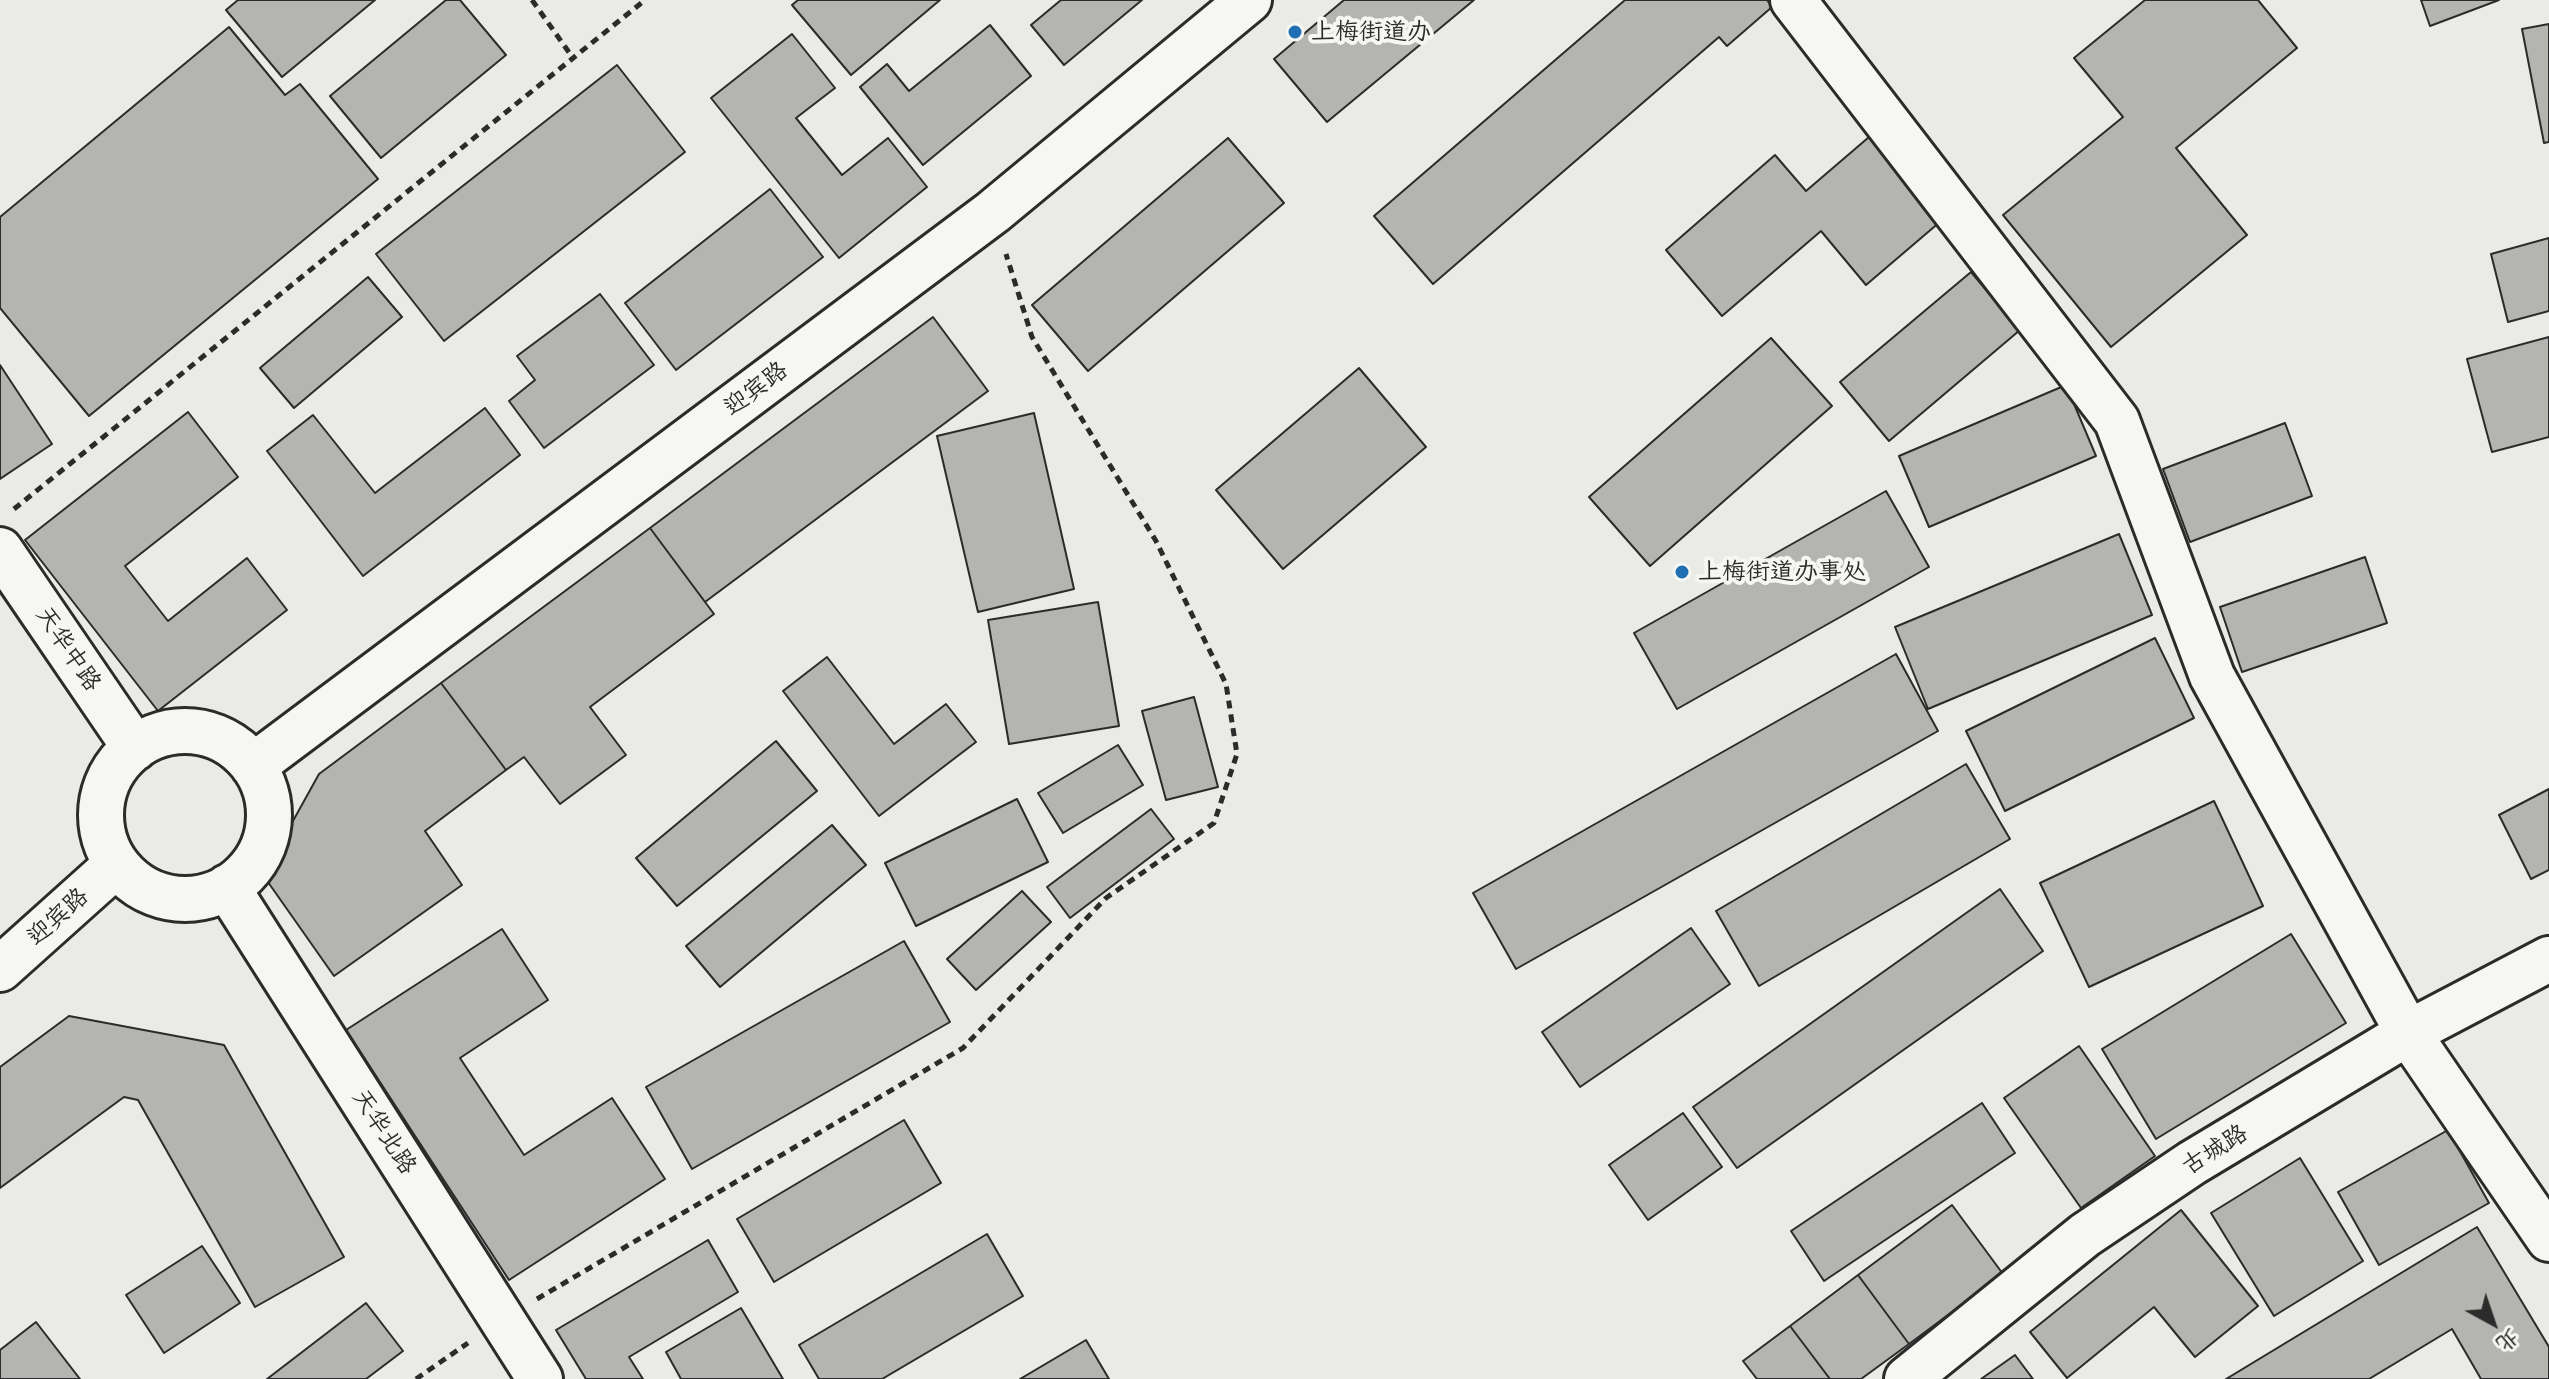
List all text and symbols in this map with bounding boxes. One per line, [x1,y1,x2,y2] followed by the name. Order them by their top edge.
[1311,18,1431,46] place label: 上梅街道办
[1286,23,1304,41] marker: 上梅街道办
[719,356,793,422] street label: 迎宾路
[1698,558,1866,586] place label: 上梅街道办事处
[1673,563,1691,581] marker: 上梅街道办事处
[29,601,107,697] street label: 天华中路
[22,882,94,952] street label: 迎宾路
[346,1084,422,1180] street label: 天华北路
[2177,1119,2253,1181] street label: 古城路
[2453,1283,2533,1363] north arrow
[2491,1324,2526,1359] text: 北

